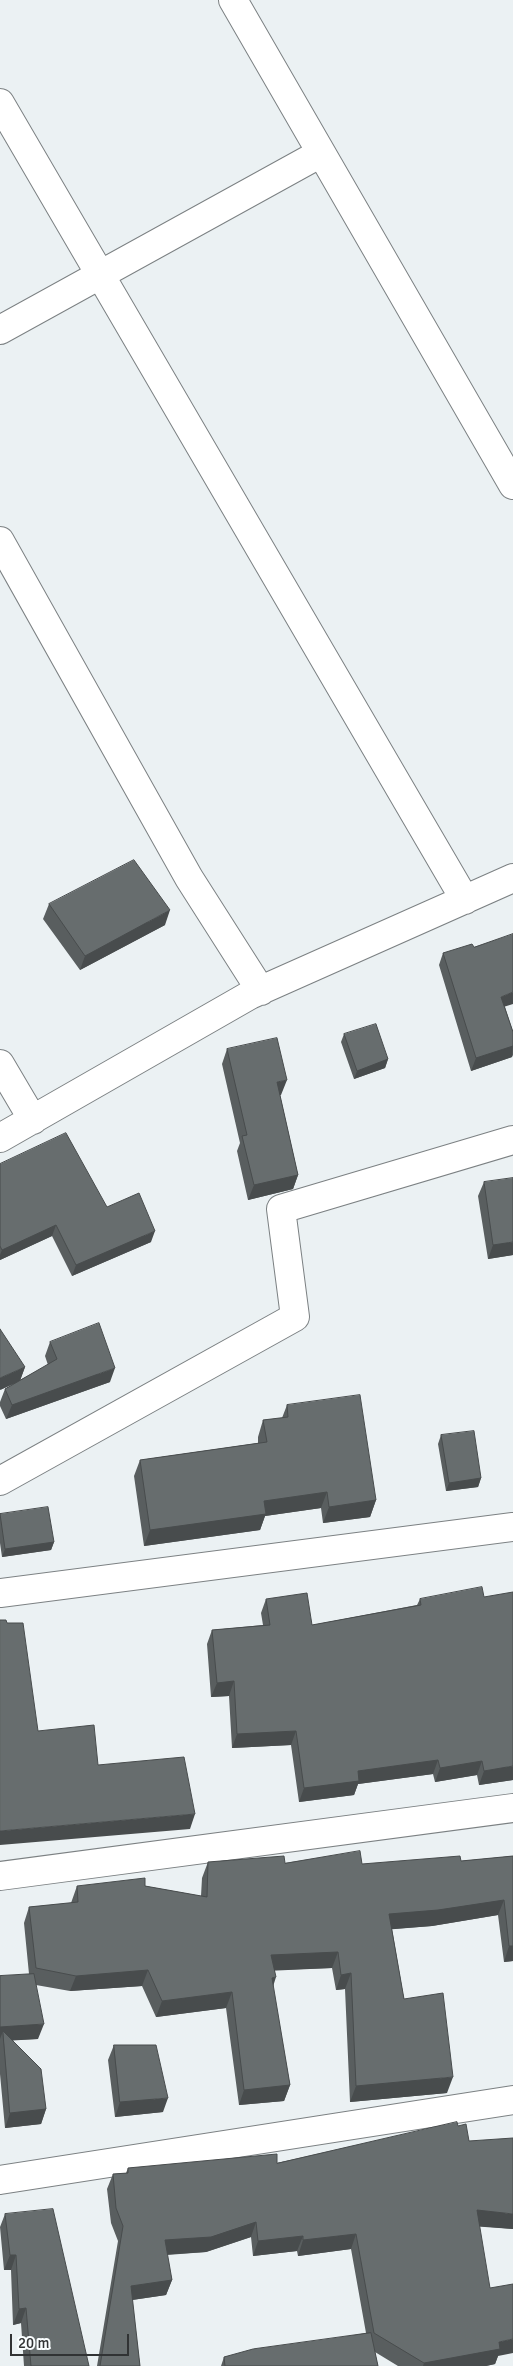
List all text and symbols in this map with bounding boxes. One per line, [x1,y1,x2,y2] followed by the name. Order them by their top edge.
[12,2324,131,2356] scale bar
[18,2334,49,2352] text: 20 m

